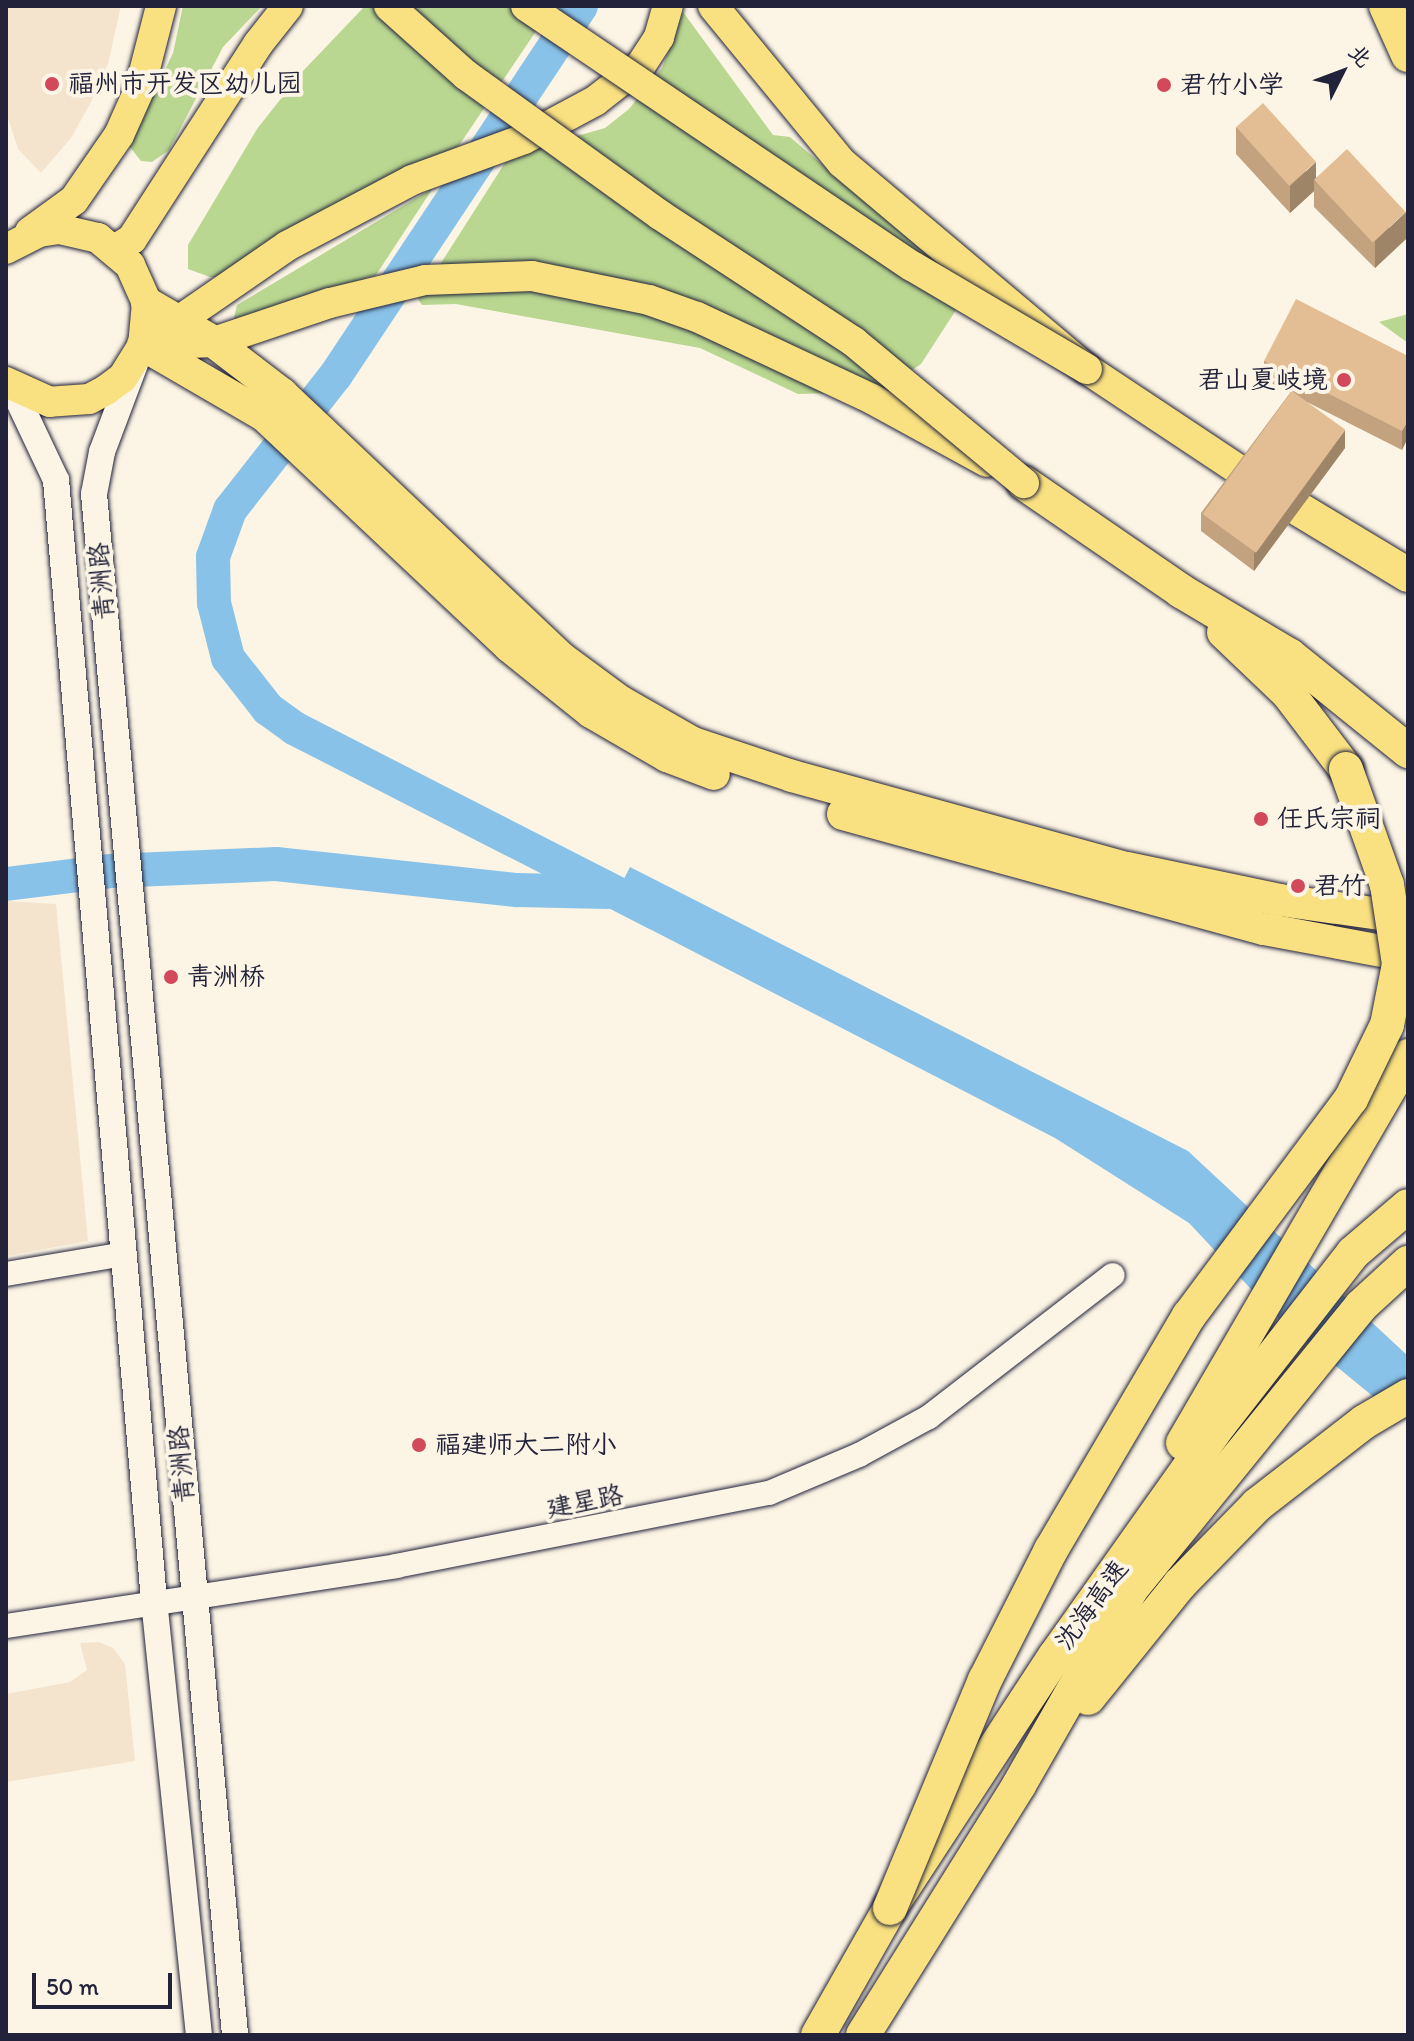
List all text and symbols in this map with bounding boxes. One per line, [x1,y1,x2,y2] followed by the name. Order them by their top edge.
[1302,32,1382,112] north arrow
[1343,38,1378,73] text: 北
[68,68,302,100] place label: 福州市开发区幼儿园
[1180,69,1284,101] place label: 君竹小学
[43,75,61,93] marker: 福州市开发区幼儿园
[1155,76,1173,94] marker: 君竹小学
[1198,364,1328,396] place label: 君山夏岐境
[1335,371,1353,389] marker: 君山夏岐境
[83,541,121,621] street label: 青洲路
[1277,803,1381,835] place label: 任氏宗祠
[1252,810,1270,828] marker: 任氏宗祠
[1314,870,1366,902] place label: 君竹
[1289,877,1307,895] marker: 君竹
[187,961,265,993] place label: 青洲桥
[162,968,180,986] marker: 青洲桥
[163,1424,201,1504] street label: 青洲路
[435,1429,617,1461] place label: 福建师大二附小
[410,1436,428,1454] marker: 福建师大二附小
[544,1479,626,1525] street label: 建星路
[1049,1554,1135,1656] street label: 沈海高速
[36,1957,176,2007] scale bar
[46,1972,99,2001] text: 50 m

